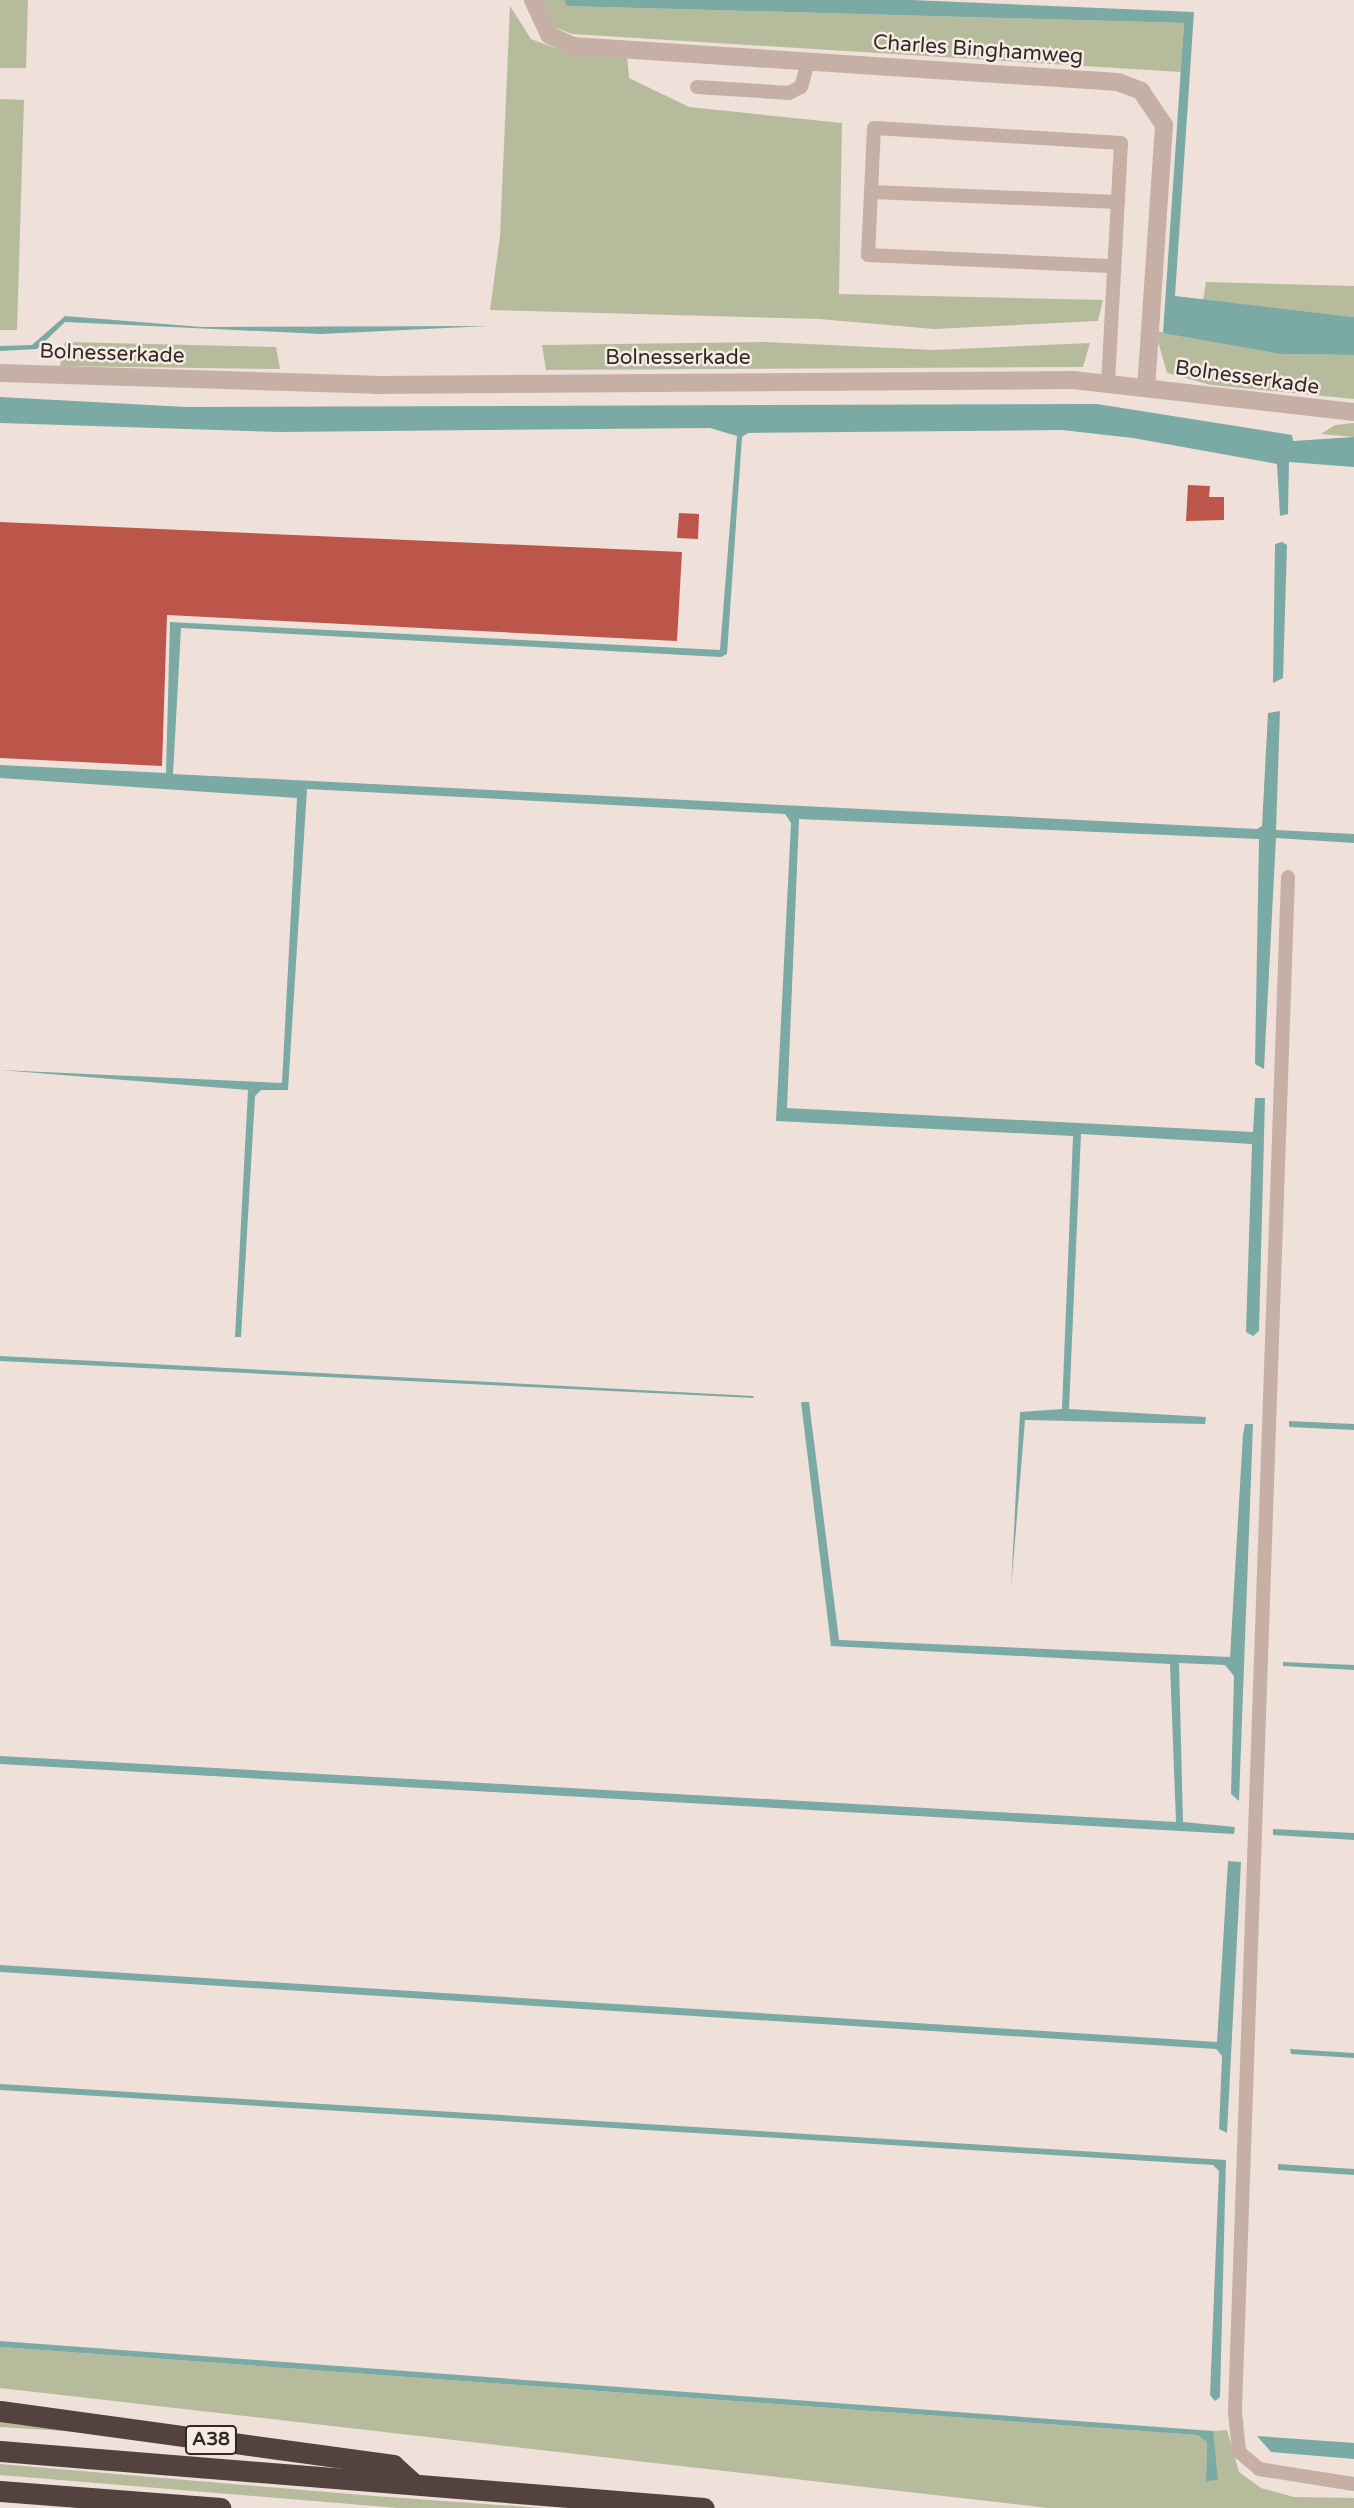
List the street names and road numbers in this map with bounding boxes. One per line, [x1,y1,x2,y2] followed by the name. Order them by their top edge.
[872,30,1084,70] street label: Charles Binghamweg
[39,339,185,369] street label: Bolnesserkade
[605,345,751,371] street label: Bolnesserkade
[1173,355,1321,401] street label: Bolnesserkade
[185,2424,237,2456] road number: A38

